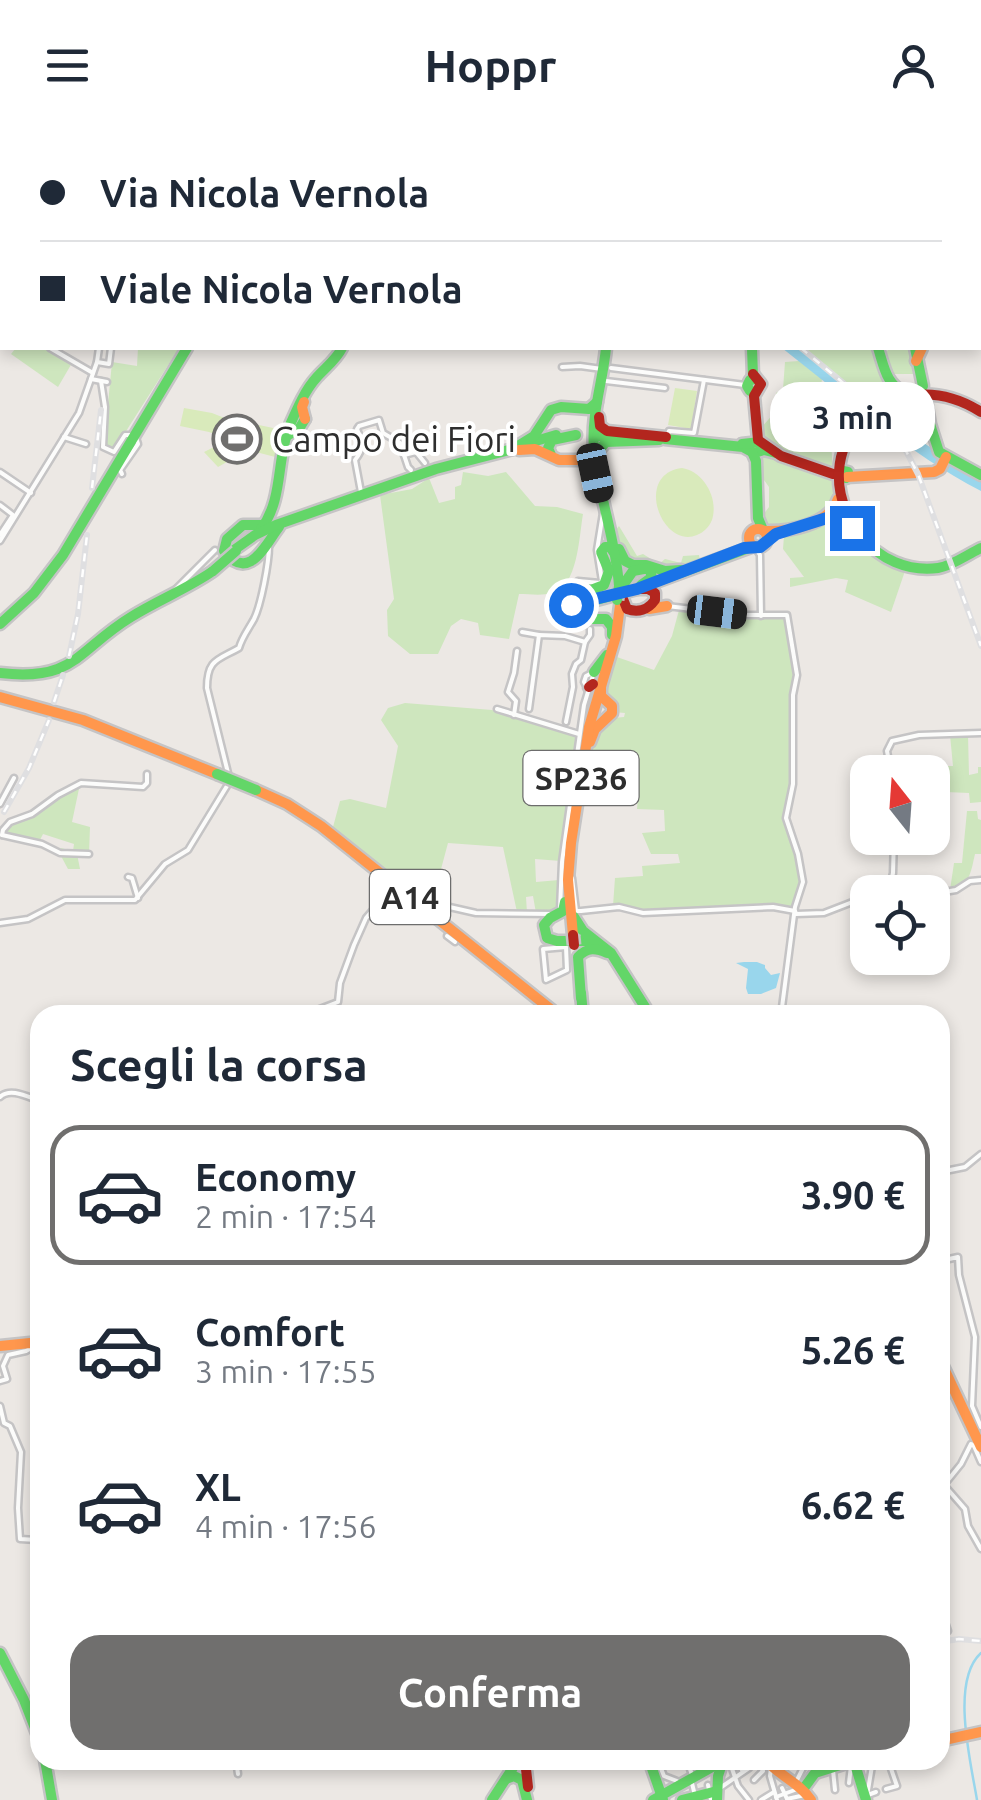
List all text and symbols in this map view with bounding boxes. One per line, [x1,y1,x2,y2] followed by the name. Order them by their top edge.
[40,38,95,93] icon: menu
[886,38,941,93] icon: person
[424,40,557,91] text: Hoppr
[100,172,429,214] text: Via Nicola Vernola
[100,268,463,310] text: Viale Nicola Vernola
[770,383,934,453] callout: 3 min
[812,399,893,435] text: 3 min
[211,413,263,465] sports icon: Campo dei Fiori
[272,419,516,459] place label: Campo dei Fiori
[574,441,616,505] car
[830,506,875,551] route end
[549,583,594,628] route start
[685,593,749,631] car
[524,751,638,805] road number: SP236
[850,755,950,855] north arrow
[850,755,950,975] map controls
[370,870,450,924] road number: A14
[850,875,950,975] button: locate
[70,1039,368,1090] text: Scegli la corsa
[75,1150,165,1240] icon: car
[195,1156,356,1198] text: Economy
[801,1174,905,1216] text: 3.90 €
[195,1198,377,1234] text: 2 min · 17:54
[75,1305,165,1395] icon: car
[195,1311,345,1353] text: Comfort
[801,1329,905,1371] text: 5.26 €
[195,1353,377,1389] text: 3 min · 17:55
[75,1460,165,1550] icon: car
[195,1466,241,1508] text: XL
[801,1484,905,1526] text: 6.62 €
[195,1508,377,1544] text: 4 min · 17:56
[70,1635,910,1750] button: Conferma

